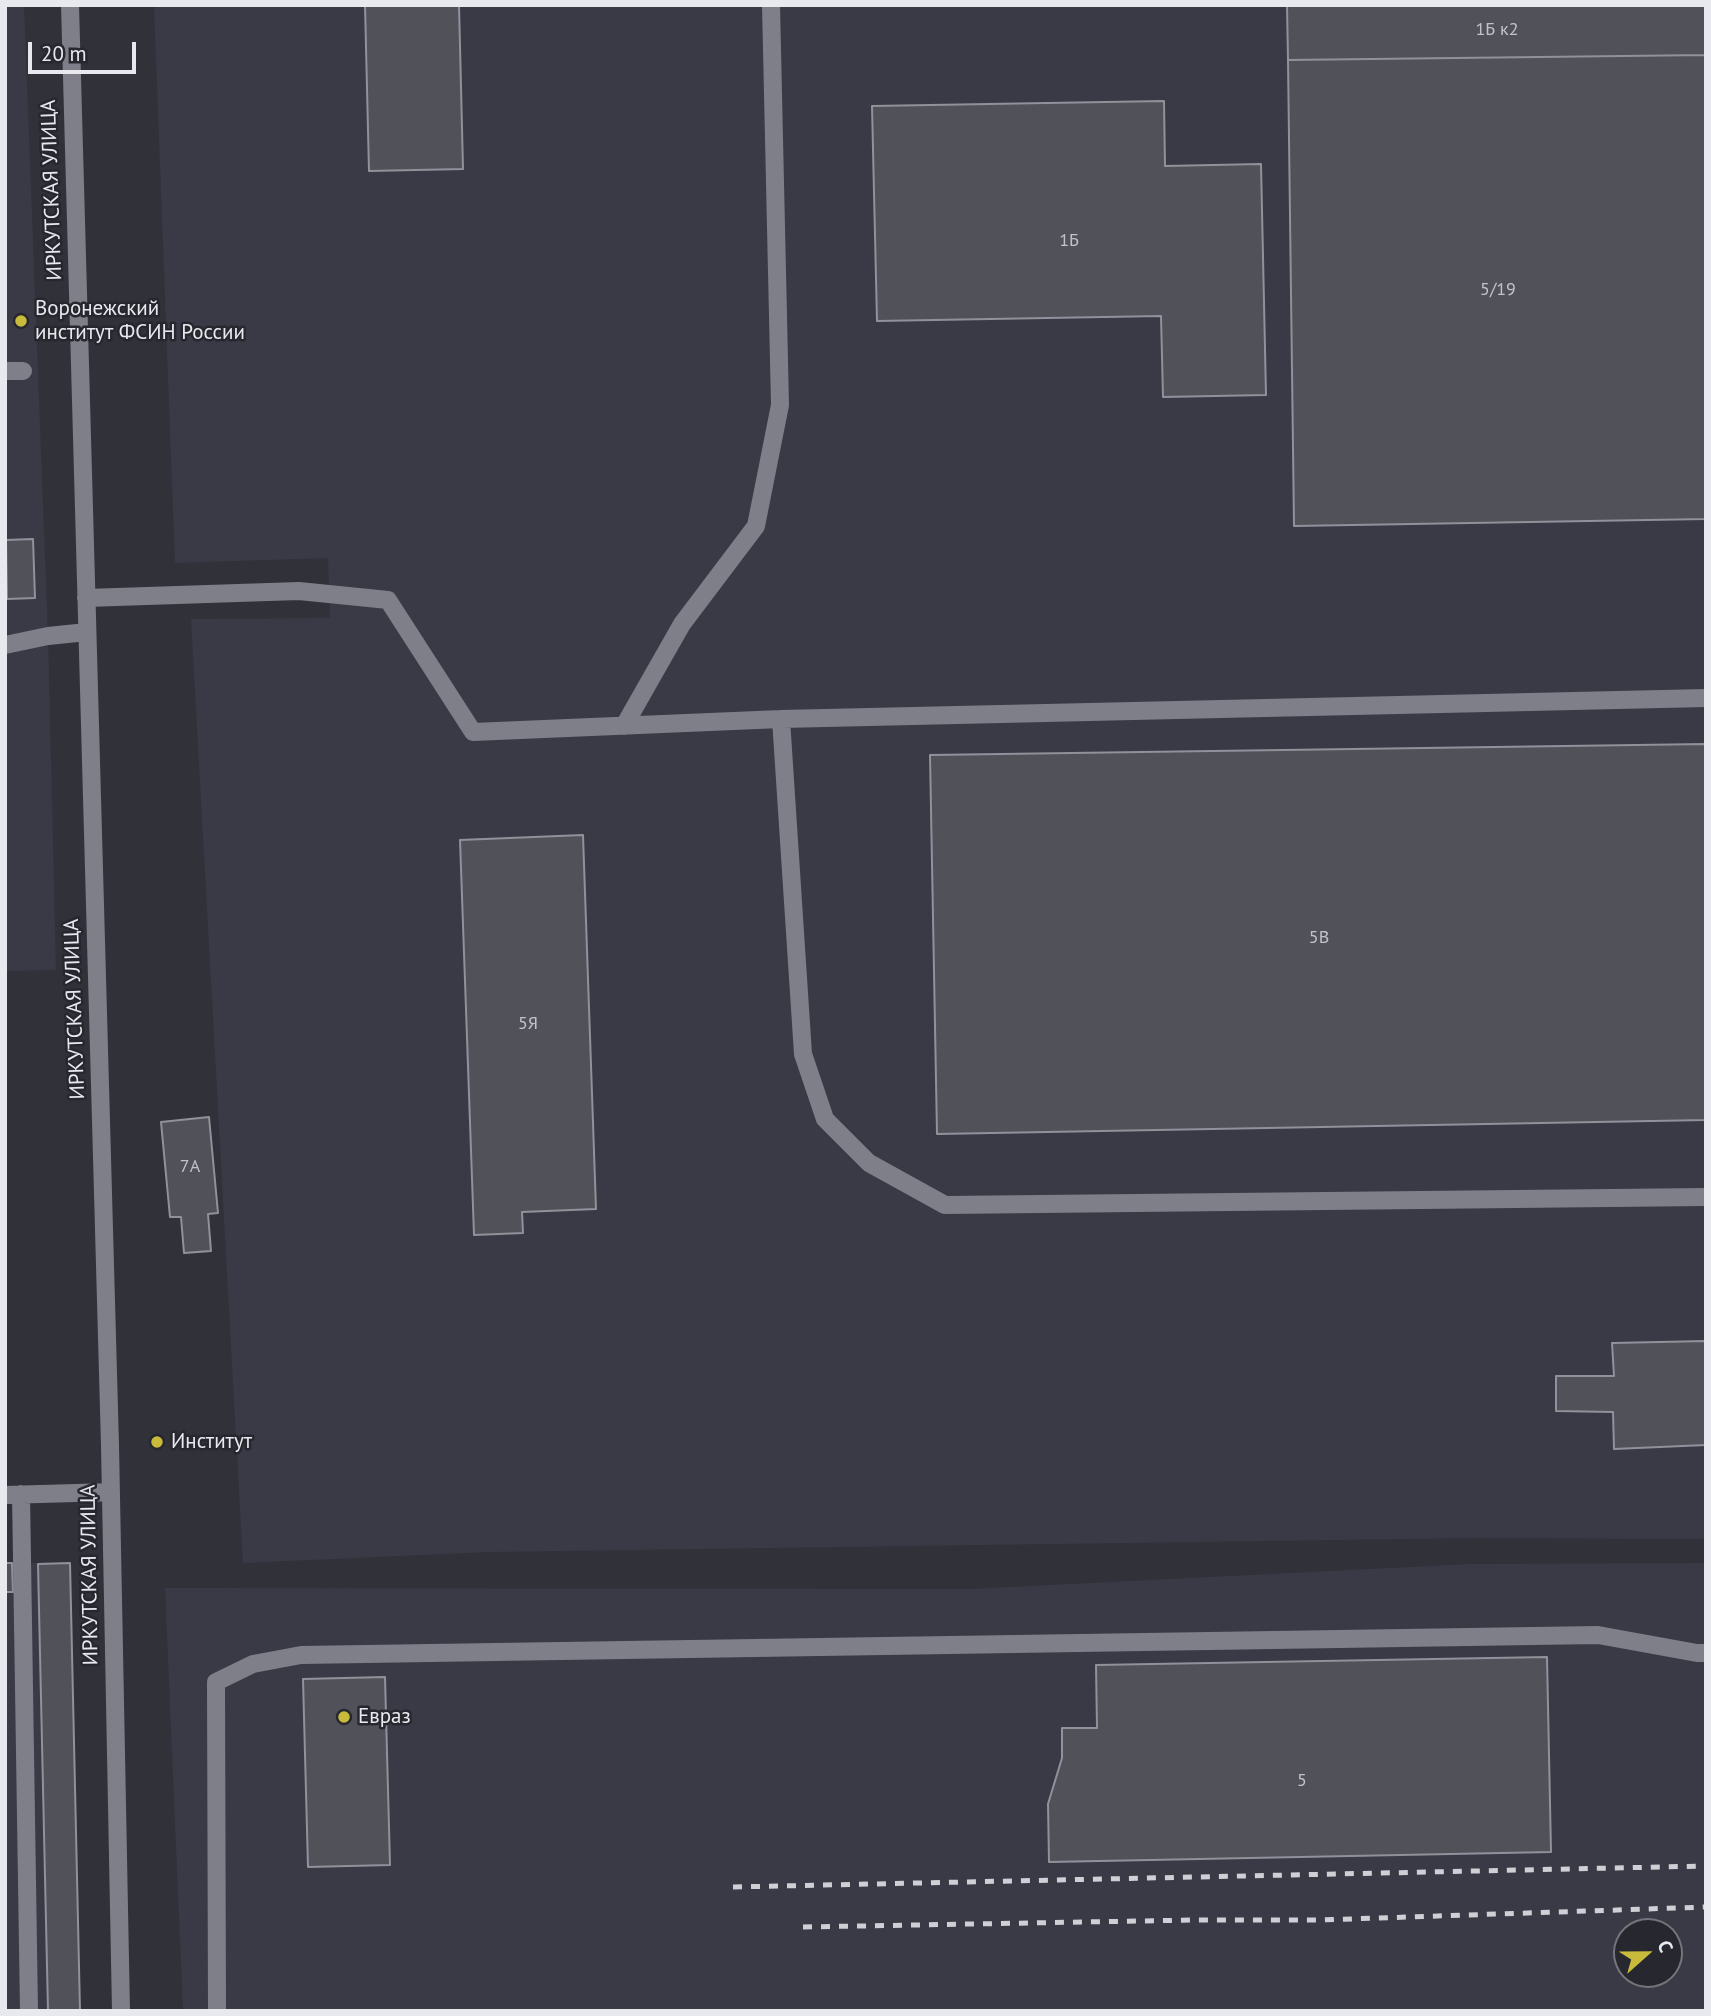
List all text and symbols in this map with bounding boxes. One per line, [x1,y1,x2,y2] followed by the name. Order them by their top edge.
[1476,19,1518,41] house number: 1Б к2
[32,28,140,72] scale bar
[41,40,87,67] text: 20 m
[36,99,68,281] street label: ИРКУТСКАЯ УЛИЦА
[1059,230,1079,252] house number: 1Б
[1480,279,1516,301] house number: 5/19
[35,296,245,346] place label: Воронежский институт ФСИН России
[13,313,29,329] marker: Воронежский институт ФСИН России
[59,918,91,1100] street label: ИРКУТСКАЯ УЛИЦА
[1309,927,1329,949] house number: 5В
[518,1013,538,1035] house number: 5Я
[180,1156,200,1178] house number: 7А
[171,1429,252,1455] place label: Институт
[149,1434,165,1450] marker: Институт
[76,1484,104,1666] street label: ИРКУТСКАЯ УЛИЦА
[358,1704,411,1730] place label: Евраз
[336,1709,352,1725] marker: Евраз
[1297,1770,1307,1792] house number: 5
[1613,1918,1683,1988] north arrow
[1653,1937,1679,1955] text: С

